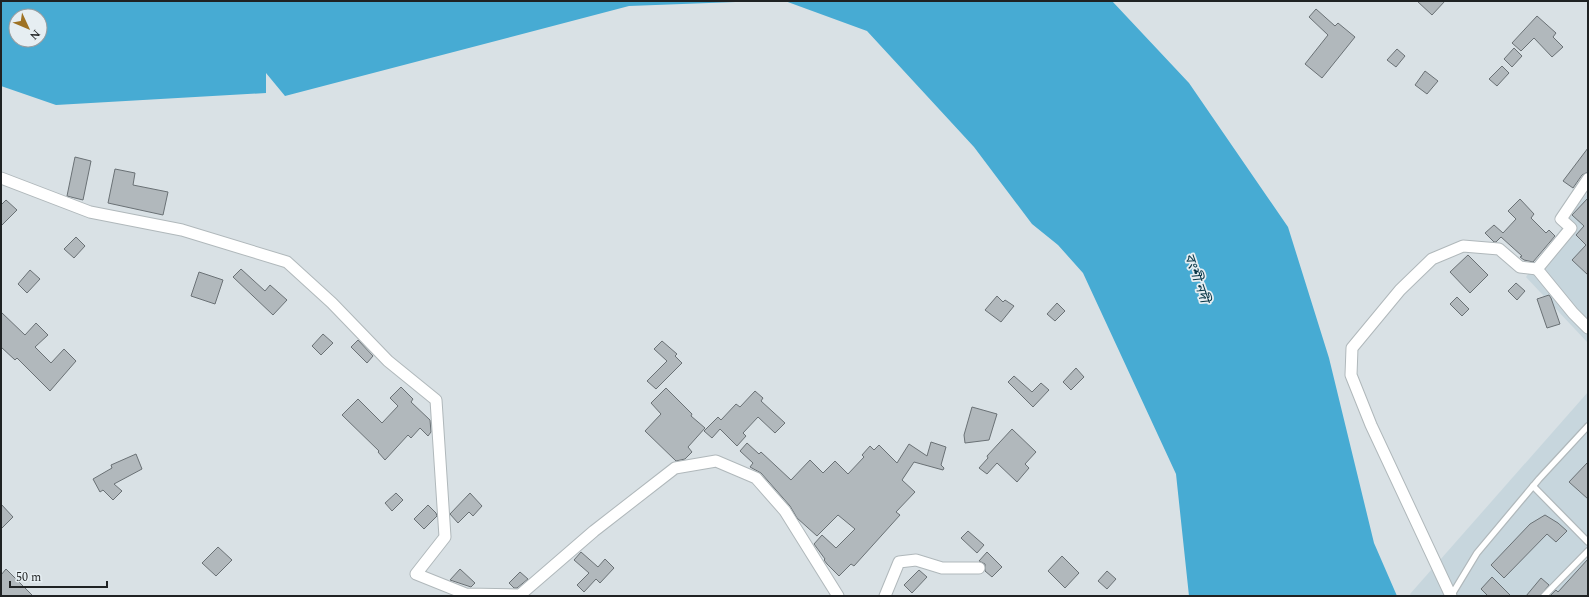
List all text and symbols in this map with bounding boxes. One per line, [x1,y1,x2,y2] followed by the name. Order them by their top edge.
[8,8,48,48] north arrow
[26,25,44,44] text: N
[1179,250,1216,309] water label: বংশী নদী
[10,563,107,589] scale bar
[16,568,41,587] text: 50 m

